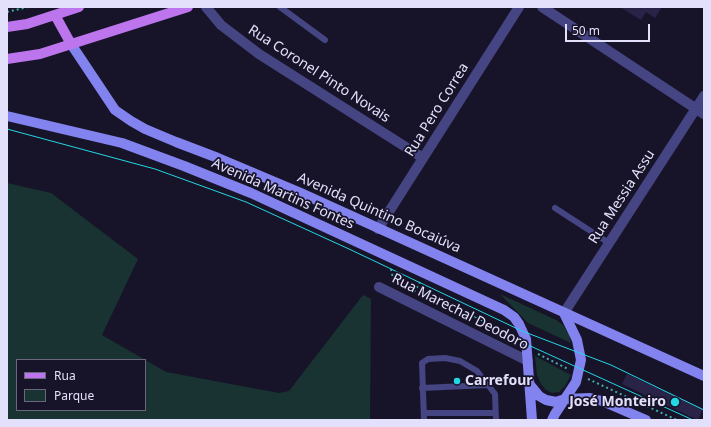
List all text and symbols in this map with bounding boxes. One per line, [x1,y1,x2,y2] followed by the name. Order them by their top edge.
[567,16,652,42] scale bar
[245,22,393,126] street label: Rua Coronel Pinto Novais
[572,22,600,39] text: 50 m
[401,60,473,160] street label: Rua Pero Correa
[585,147,659,247] street label: Rua Messia Assu
[209,155,357,233] street label: Avenida Martins Fontes
[295,169,463,257] street label: Avenida Quintino Bocaiúva
[389,270,531,354] street label: Rua Marechal Deodoro
[16,359,146,411] legend
[54,367,76,384] text: Rua
[465,373,532,389] place label: Carrefour
[452,376,462,386] marker: Carrefour
[54,387,94,404] text: Parque
[569,394,666,410] place label: José Monteiro
[669,396,681,408] marker: José Monteiro

